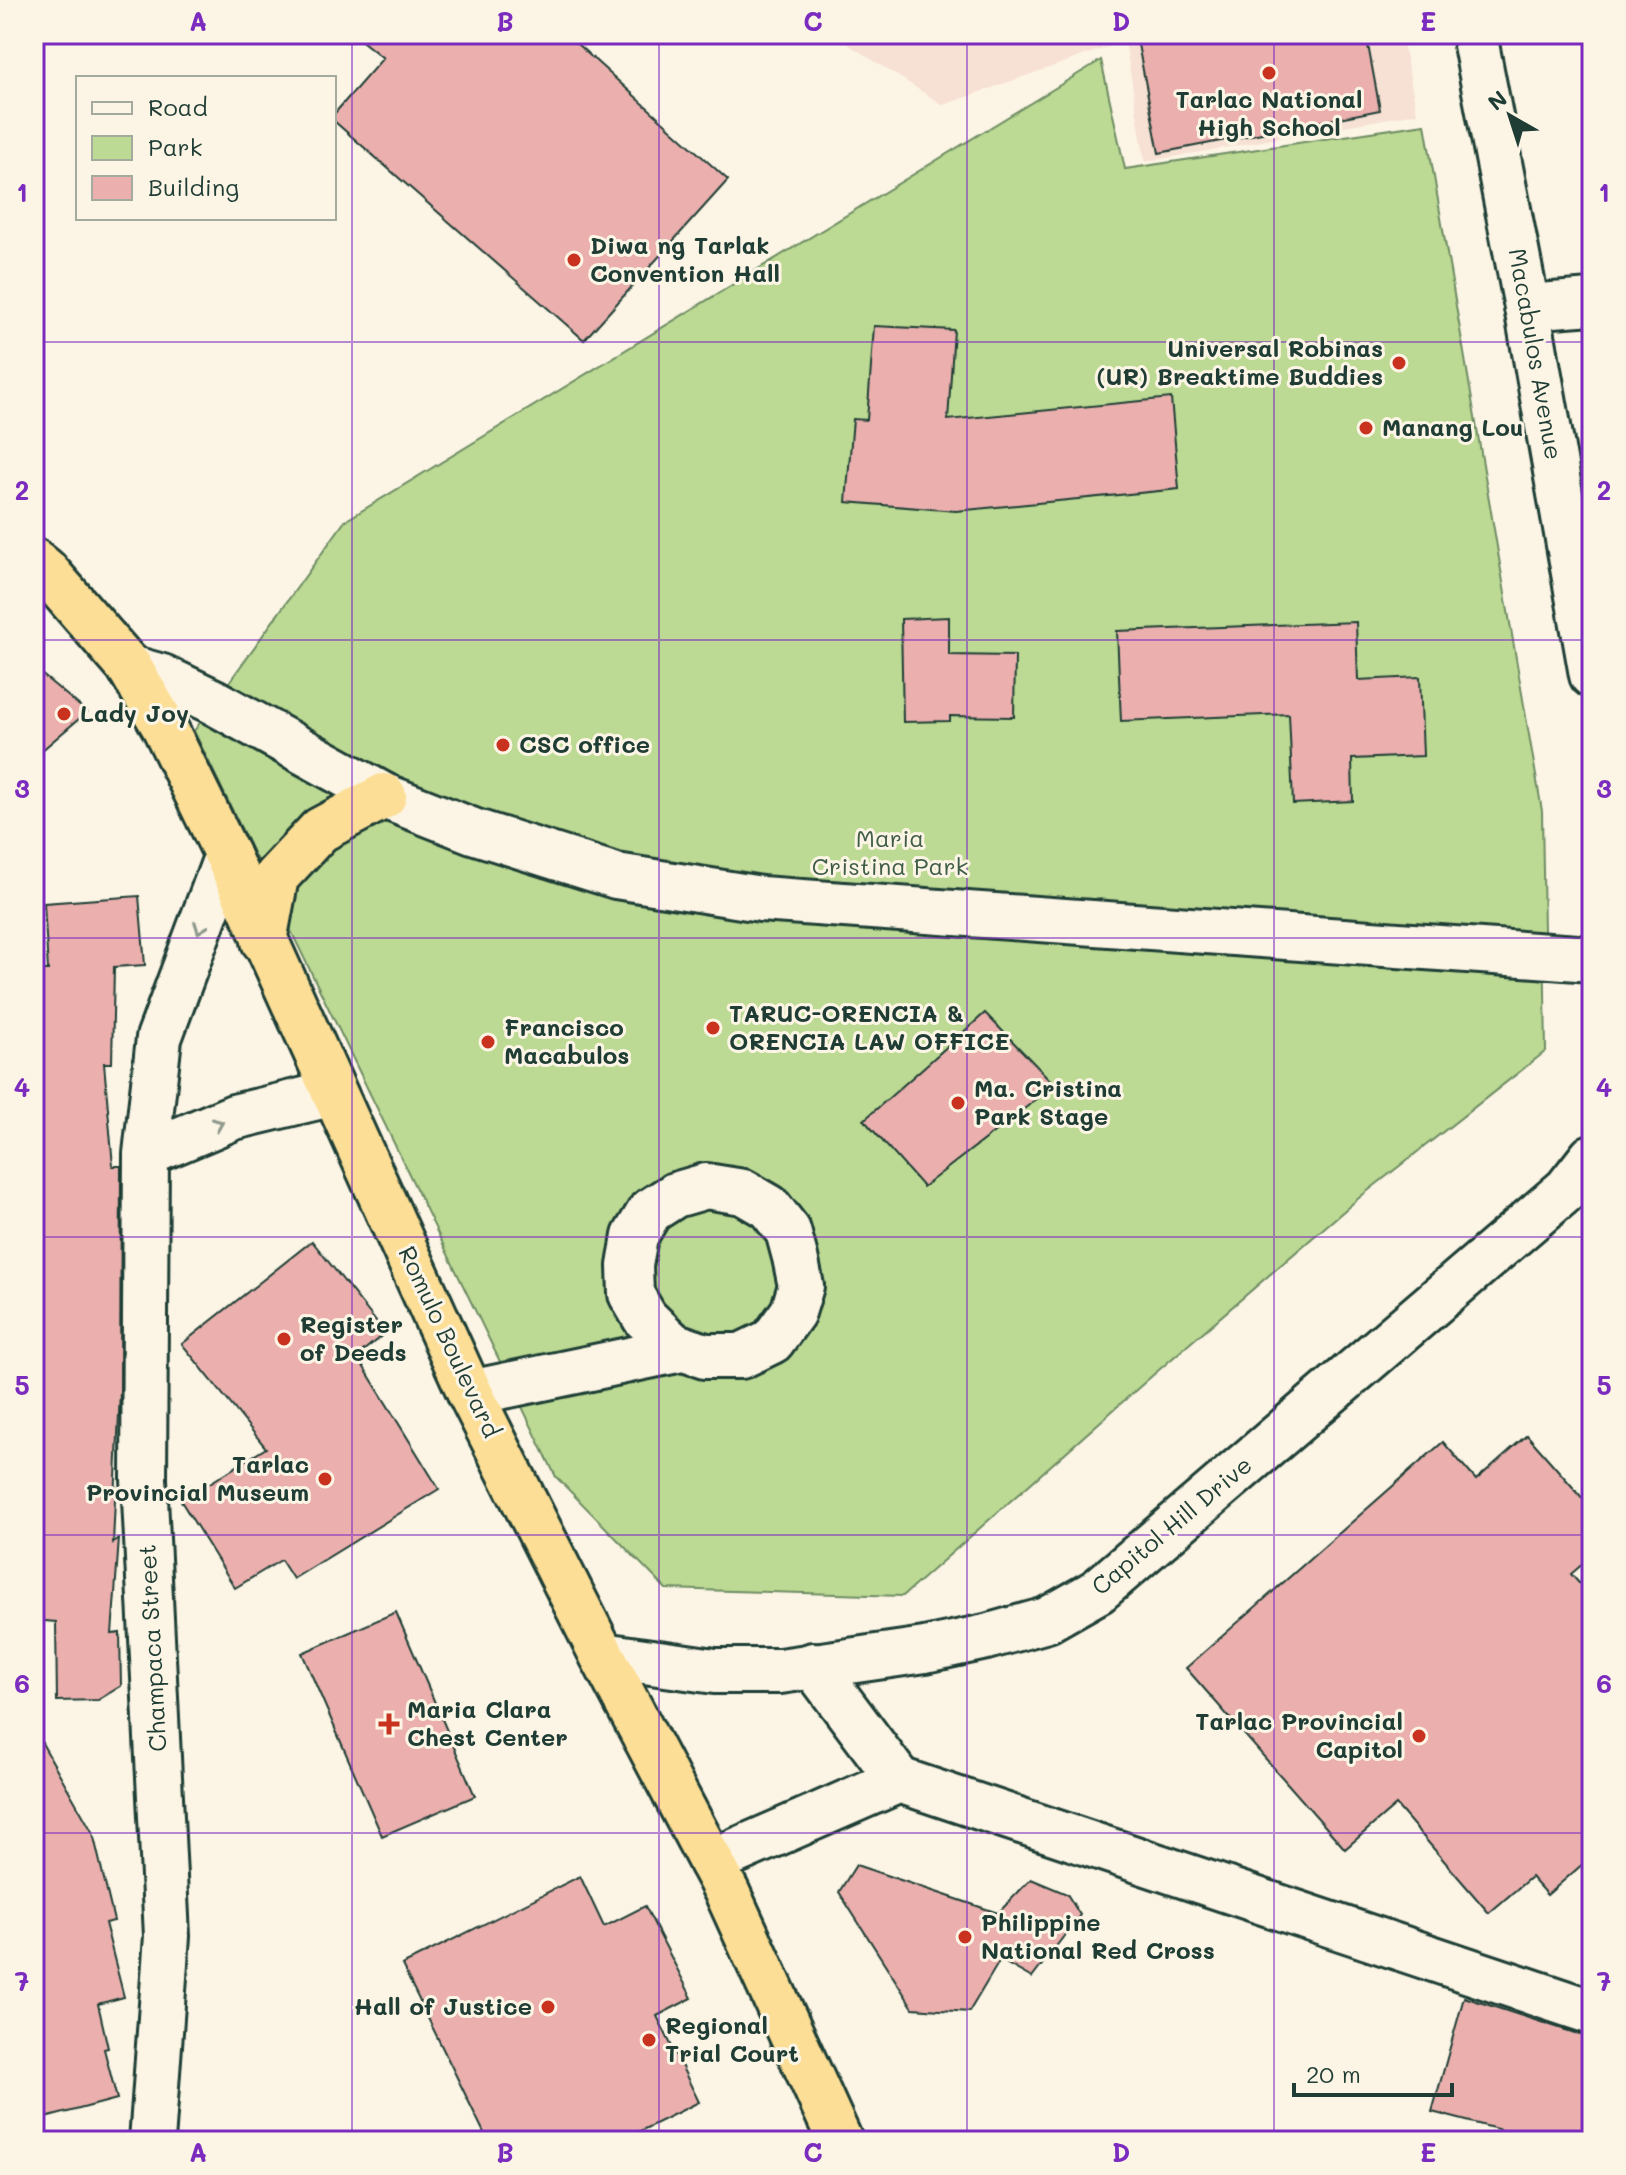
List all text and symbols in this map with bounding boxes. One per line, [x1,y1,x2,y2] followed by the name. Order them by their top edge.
[189,4,207,38] text: A
[496,4,514,38] text: B
[803,4,823,38] text: C
[1112,4,1130,38] text: D
[1420,4,1436,38] text: E
[1260,64,1278,82] marker: Tarlac National High School
[76,76,336,220] legend
[1470,76,1550,156] north arrow
[1176,83,1362,142] place label: Tarlac National High School
[1481,84,1513,117] text: N
[148,91,208,122] text: Road
[148,131,202,162] text: Park
[148,171,239,202] text: Building
[16,175,28,209] text: 1
[1598,175,1610,209] text: 1
[590,229,780,288] place label: Diwa ng Tarlak Convention Hall
[1503,246,1570,462] street label: Macabulos Avenue
[565,251,583,269] marker: Diwa ng Tarlak Convention Hall
[1097,332,1383,391] place label: Universal Robinas (UR) Breaktime Buddies
[1390,354,1408,372] marker: Universal Robinas (UR) Breaktime Buddies
[1382,411,1524,442] place label: Manang Lou
[1357,419,1375,437] marker: Manang Lou
[15,473,29,507] text: 2
[1597,473,1611,507] text: 2
[80,697,189,728] place label: Lady Joy
[55,705,73,723] marker: Lady Joy
[519,728,650,759] place label: CSC office
[494,736,512,754] marker: CSC office
[14,771,30,805] text: 3
[1596,771,1612,805] text: 3
[812,822,968,881] park label: Maria Cristina Park
[193,921,210,935] one-way arrow
[729,997,1010,1056] place label: TARUC-ORENCIA & ORENCIA LAW OFFICE
[504,1011,629,1070] place label: Francisco Macabulos
[704,1019,722,1037] marker: TARUC-ORENCIA & ORENCIA LAW OFFICE
[479,1033,497,1051] marker: Francisco Macabulos
[14,1070,30,1104] text: 4
[1596,1070,1612,1104] text: 4
[974,1072,1122,1131] place label: Ma. Cristina Park Stage
[949,1094,967,1112] marker: Ma. Cristina Park Stage
[210,1117,224,1133] one-way arrow
[392,1241,508,1442] street label: Romulo Boulevard
[300,1308,407,1367] place label: Register of Deeds
[275,1330,293,1348] marker: Register of Deeds
[14,1368,30,1402] text: 5
[1596,1368,1612,1402] text: 5
[86,1448,309,1507] place label: Tarlac Provincial Museum
[1084,1449,1258,1601] street label: Capitol Hill Drive
[316,1470,334,1488] marker: Tarlac Provincial Museum
[131,1544,172,1753] street label: Champaca Street
[14,1666,30,1700] text: 6
[1596,1666,1612,1700] text: 6
[407,1693,568,1752] place label: Maria Clara Chest Center
[1195,1705,1403,1764] place label: Tarlac Provincial Capitol
[378,1713,400,1735] marker: Maria Clara Chest Center
[1410,1727,1428,1745] marker: Tarlac Provincial Capitol
[981,1906,1215,1965] place label: Philippine National Red Cross
[956,1928,974,1946] marker: Philippine National Red Cross
[15,1964,29,1998] text: 7
[1597,1964,1611,1998] text: 7
[354,1990,532,2021] place label: Hall of Justice
[539,1998,557,2016] marker: Hall of Justice
[665,2009,799,2068] place label: Regional Trial Court
[640,2031,658,2049] marker: Regional Trial Court
[1294,2047,1452,2097] scale bar
[1306,2058,1361,2089] text: 20 m
[189,2135,207,2169] text: A
[496,2135,514,2169] text: B
[803,2135,823,2169] text: C
[1112,2135,1130,2169] text: D
[1420,2135,1436,2169] text: E

